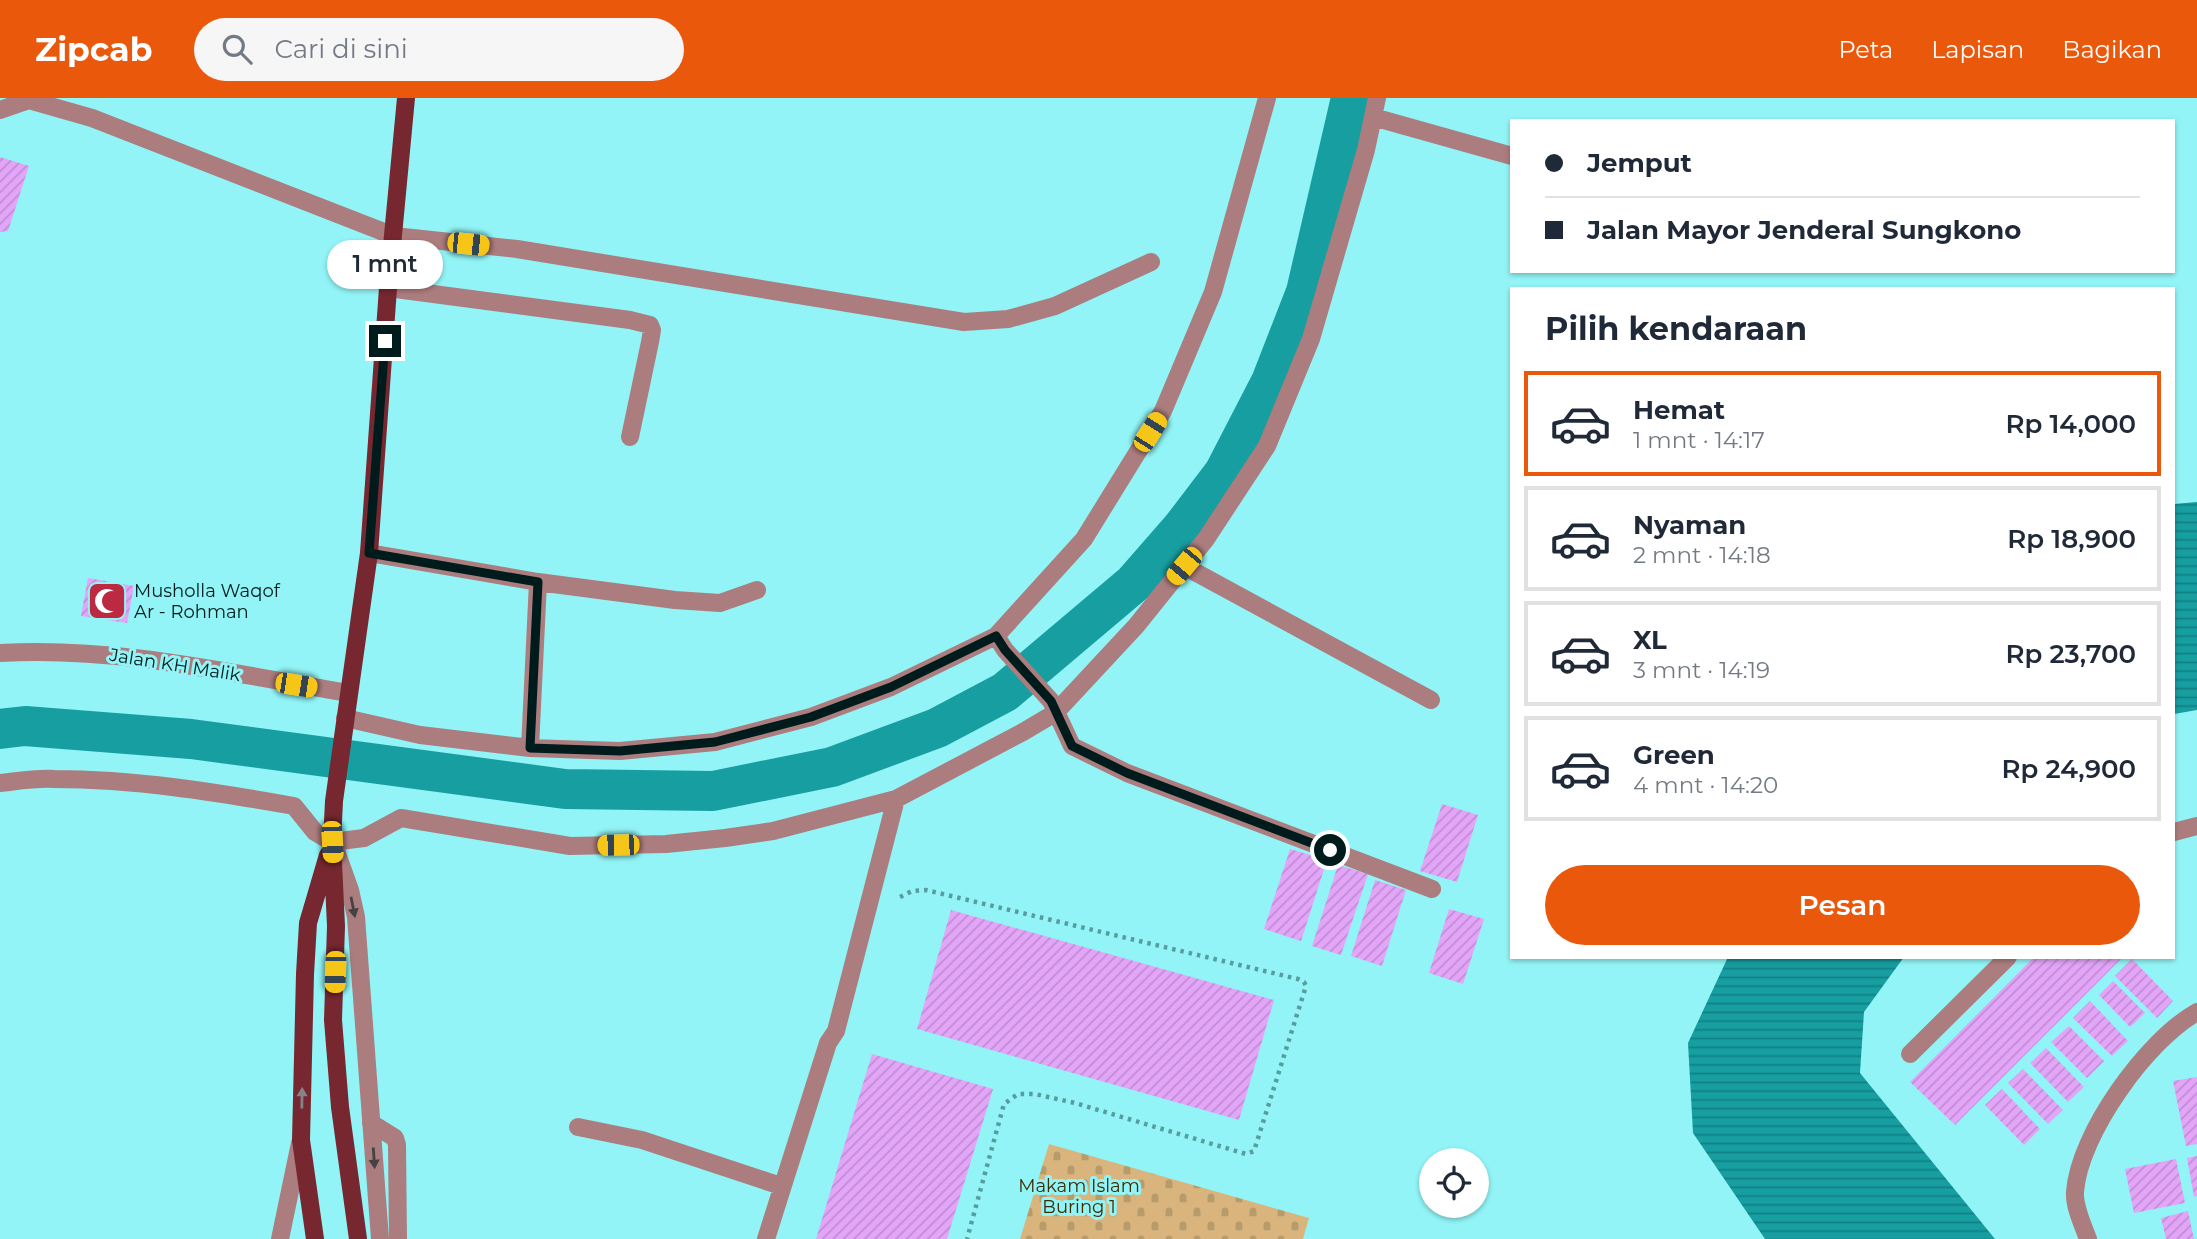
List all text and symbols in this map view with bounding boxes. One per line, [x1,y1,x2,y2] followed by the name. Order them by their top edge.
[194,18,684,81] search box
[35,29,152,69] text: Zipcab
[218,30,256,68] icon: search
[274,33,408,65] text: Cari di sini
[1838,35,1893,64] text: Peta
[1931,35,2024,64] text: Lapisan
[2062,35,2162,64] text: Bagikan
[1587,147,1692,179] text: Jemput
[1587,214,2021,246] text: Jalan Mayor Jenderal Sungkono
[447,231,490,257] car
[327,240,443,288] callout: 1 mnt
[353,250,417,278] text: 1 mnt
[1545,309,1807,348] text: Pilih kendaraan
[369,325,401,357] route end
[1549,392,1612,455] icon: car
[1633,394,1725,426] text: Hemat
[2005,408,2136,440] text: Rp 14,000
[1130,409,1171,455] car
[1633,426,1765,454] text: 1 mnt · 14:17
[1549,507,1612,570] icon: car
[1633,509,1746,541] text: Nyaman
[2007,523,2136,555] text: Rp 18,900
[1633,541,1771,569] text: 2 mnt · 14:18
[1163,543,1206,589] car
[86,580,128,622] mosque icon: Musholla Waqof Ar - Rohman
[134,580,281,623] place label: Musholla Waqof Ar - Rohman
[1549,622,1612,685] icon: car
[1633,624,1667,656] text: XL
[2005,638,2136,670] text: Rp 23,700
[107,644,242,686] street label: Jalan KH Malik
[1633,656,1770,684] text: 3 mnt · 14:19
[274,671,319,699] car
[1549,737,1612,800] icon: car
[1633,739,1715,771] text: Green
[2001,753,2136,785] text: Rp 24,900
[1633,771,1778,799] text: 4 mnt · 14:20
[321,820,344,864] car
[597,834,640,856] car
[1314,834,1346,866] route start
[1545,865,2140,945] button: Pesan
[348,896,359,918] one-way arrow
[324,951,347,993] car
[296,1087,307,1109] one-way arrow
[369,1147,380,1169] one-way arrow
[1419,1148,1489,1218] map controls
[1419,1148,1489,1218] button: locate
[1018,1175,1140,1218] park label: Makam Islam Buring 1

